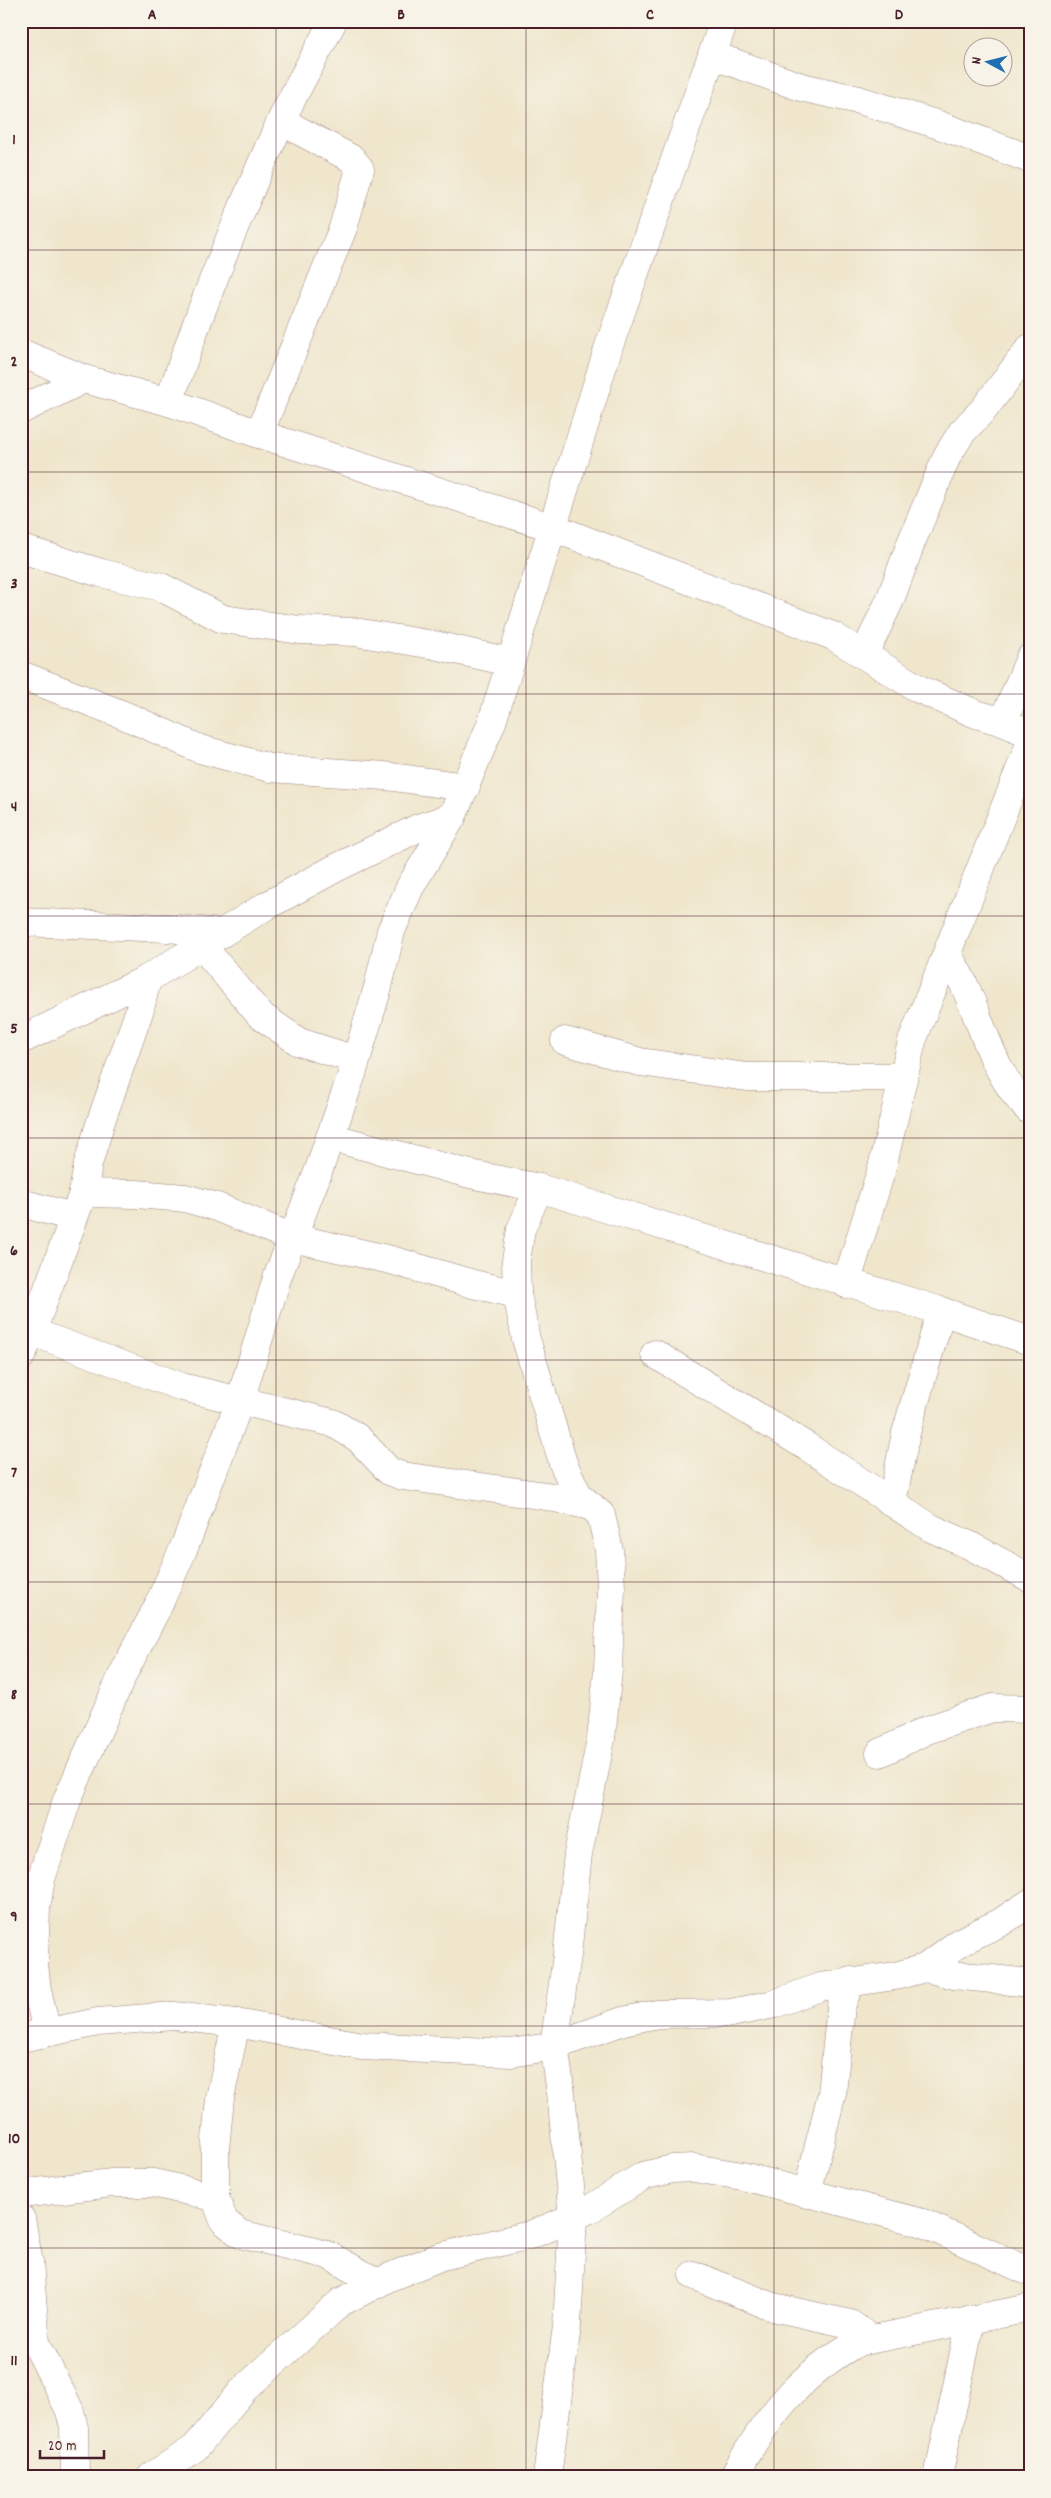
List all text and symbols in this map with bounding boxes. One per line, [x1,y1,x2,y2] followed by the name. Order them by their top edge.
[148,4,157,27] text: A
[397,4,405,27] text: B
[646,4,654,27] text: C
[895,4,904,27] text: D
[964,38,1014,88] north arrow
[967,56,987,65] text: N
[12,129,16,152] text: 1
[11,351,18,374] text: 2
[10,573,18,596] text: 3
[11,796,17,819] text: 4
[10,1018,18,1041] text: 5
[10,1240,18,1263] text: 6
[11,1462,17,1485] text: 7
[11,1684,18,1707] text: 8
[10,1906,18,1929] text: 9
[8,2128,20,2151] text: 10
[10,2350,18,2373] text: 11
[40,2428,104,2460] scale bar
[48,2436,76,2458] text: 20 m

